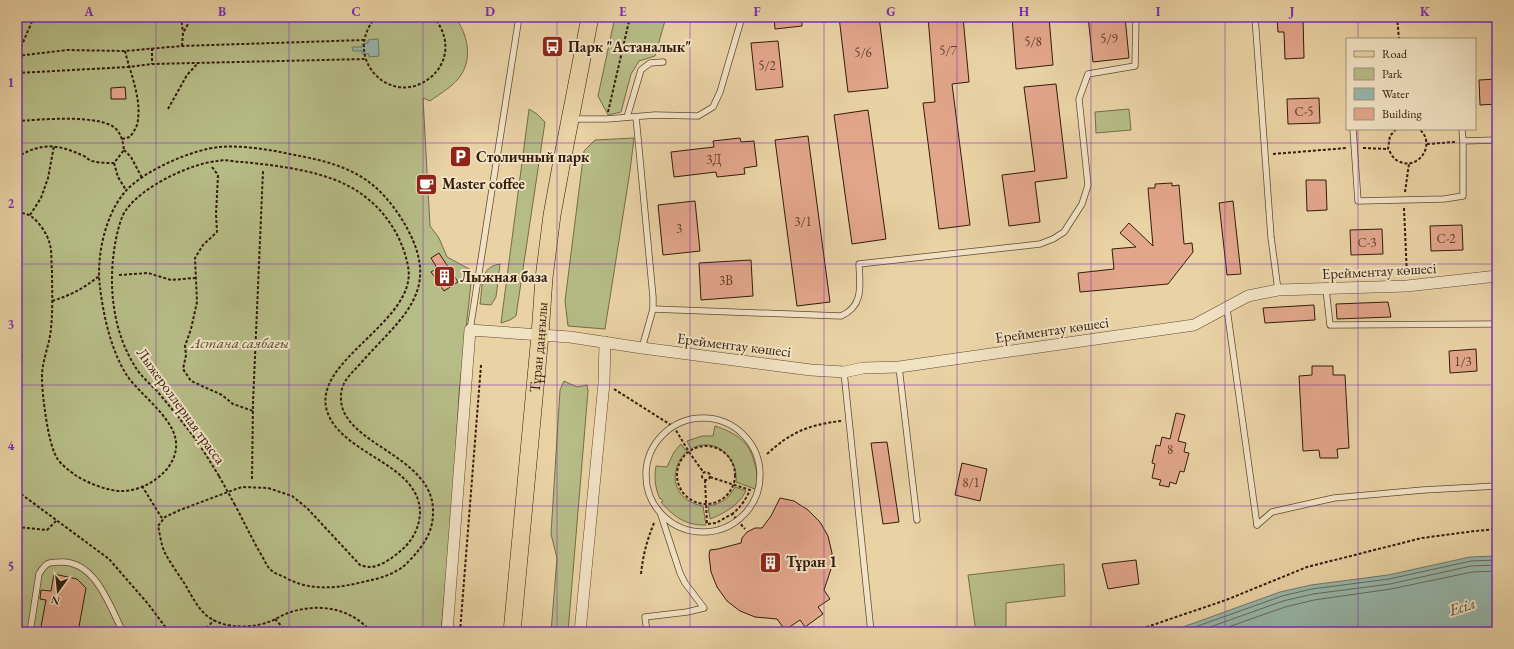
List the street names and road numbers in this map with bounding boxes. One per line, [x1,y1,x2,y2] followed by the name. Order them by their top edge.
[1321,258,1437,283] street label: Ерейментау көшесі
[525,301,551,393] street label: Тұран даңғылы
[994,312,1110,347] street label: Ерейментау көшесі
[676,328,792,361] street label: Ерейментау көшесі
[133,344,230,468] street label: Лыжероллерная трасса

